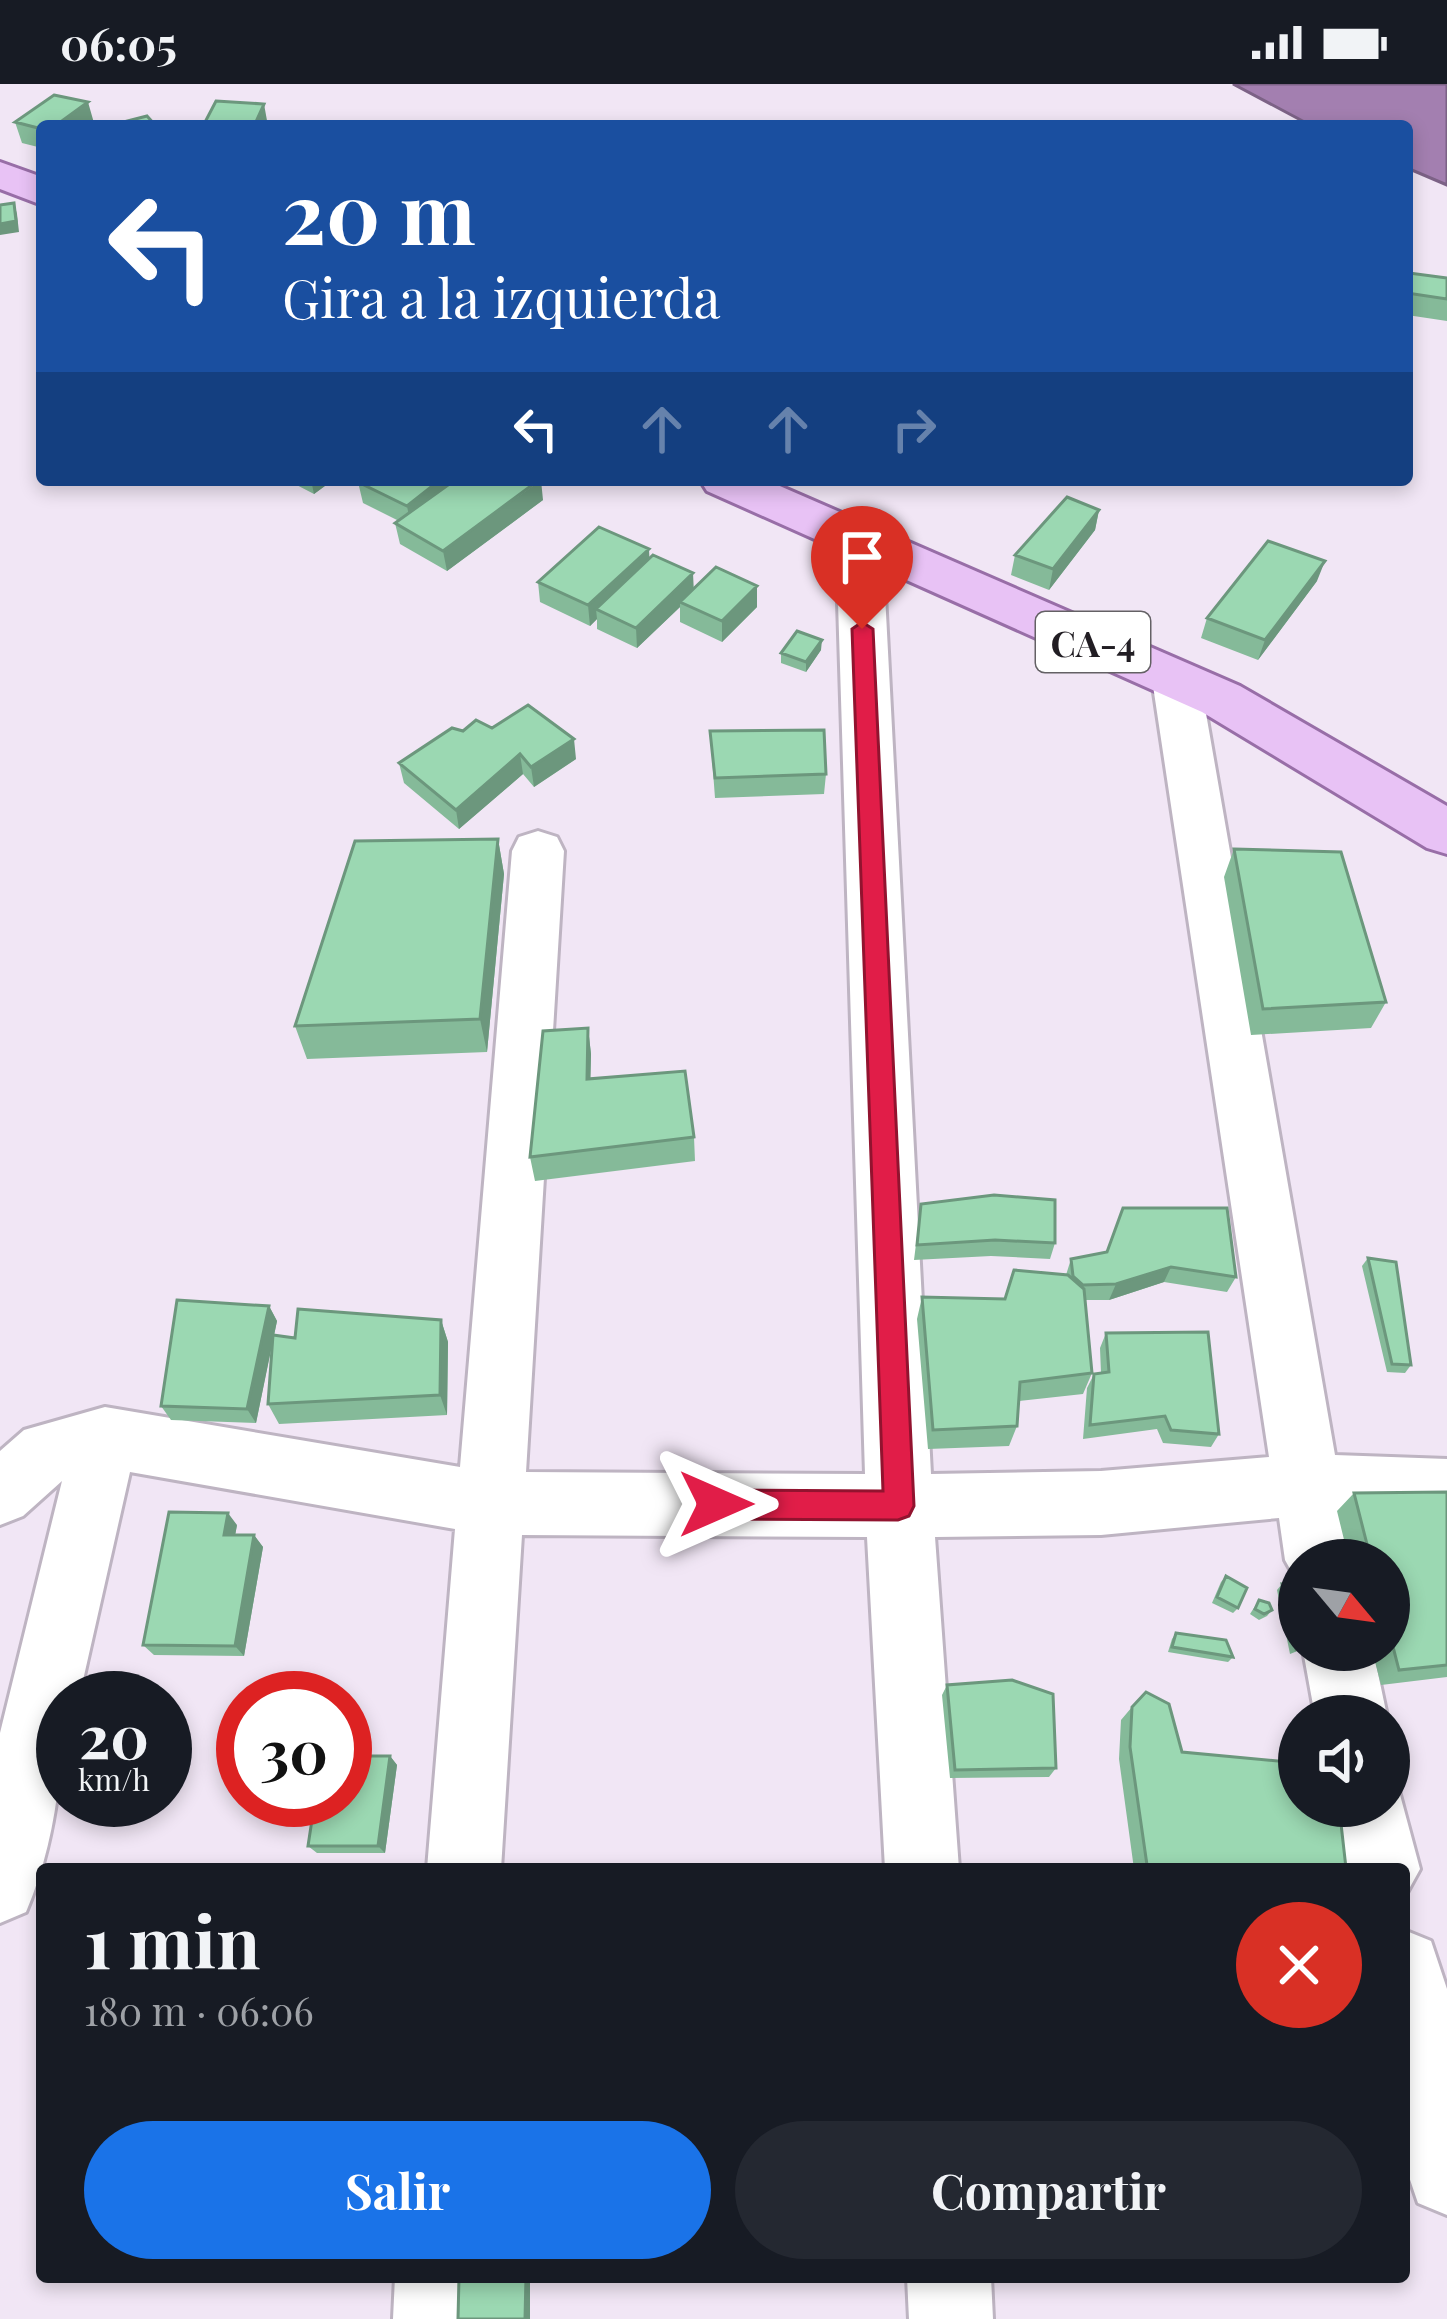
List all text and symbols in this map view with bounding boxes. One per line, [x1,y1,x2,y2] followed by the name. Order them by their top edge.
[60,12,177,72] text: 06:05
[282,154,476,266] text: 20 m
[84,168,240,324] icon: left
[282,261,720,333] text: Gira a la izquierda
[503,396,569,462] icon: left
[629,396,695,462] icon: ahead
[755,396,821,462] icon: ahead
[881,396,947,462] icon: right
[811,506,913,629] pin
[829,524,895,590] icon: arrive
[1036,612,1150,672] road number: CA-4
[653,1441,779,1567] position arrow
[1278,1539,1410,1671] north arrow
[1278,1539,1410,1827] map controls
[216,1671,372,1827] speed limit sign: 30
[79,1694,149,1774] text: 20
[1278,1695,1410,1827] button: sound
[78,1759,150,1799] text: km/h
[84,1891,260,1987] text: 1 min
[1236,1902,1362,2028] button: close
[84,1984,314,2036] text: 180 m · 06:06
[84,2121,711,2259] button: Salir
[735,2121,1362,2259] button: Compartir

